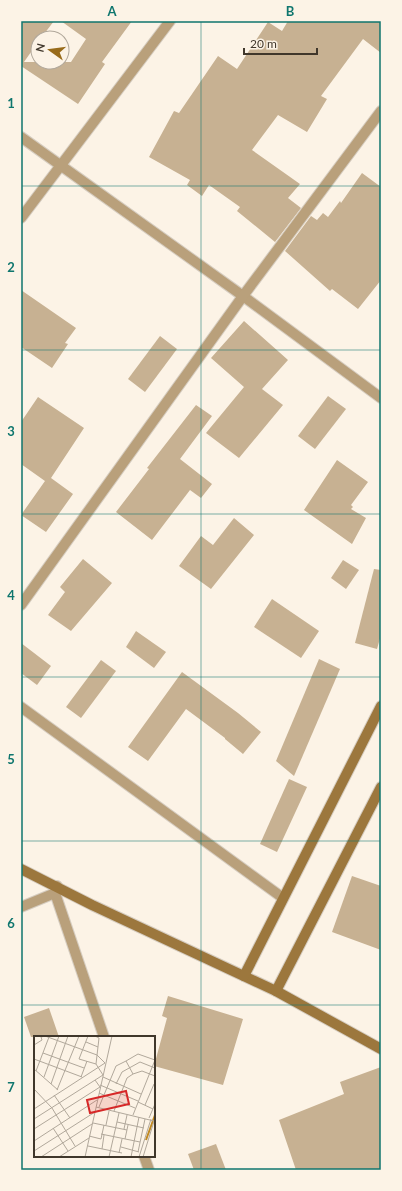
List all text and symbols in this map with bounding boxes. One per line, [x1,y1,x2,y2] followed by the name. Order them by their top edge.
[106,3,117,19] text: A
[286,3,295,19] text: B
[30,30,70,70] north arrow
[244,30,317,56] scale bar
[250,36,277,51] text: 20 m
[32,42,47,53] text: N
[7,95,15,111] text: 1
[7,259,15,275] text: 2
[7,423,15,439] text: 3
[7,587,15,603] text: 4
[7,751,15,767] text: 5
[7,915,15,931] text: 6
[34,1036,155,1157] inset map
[7,1079,15,1095] text: 7

